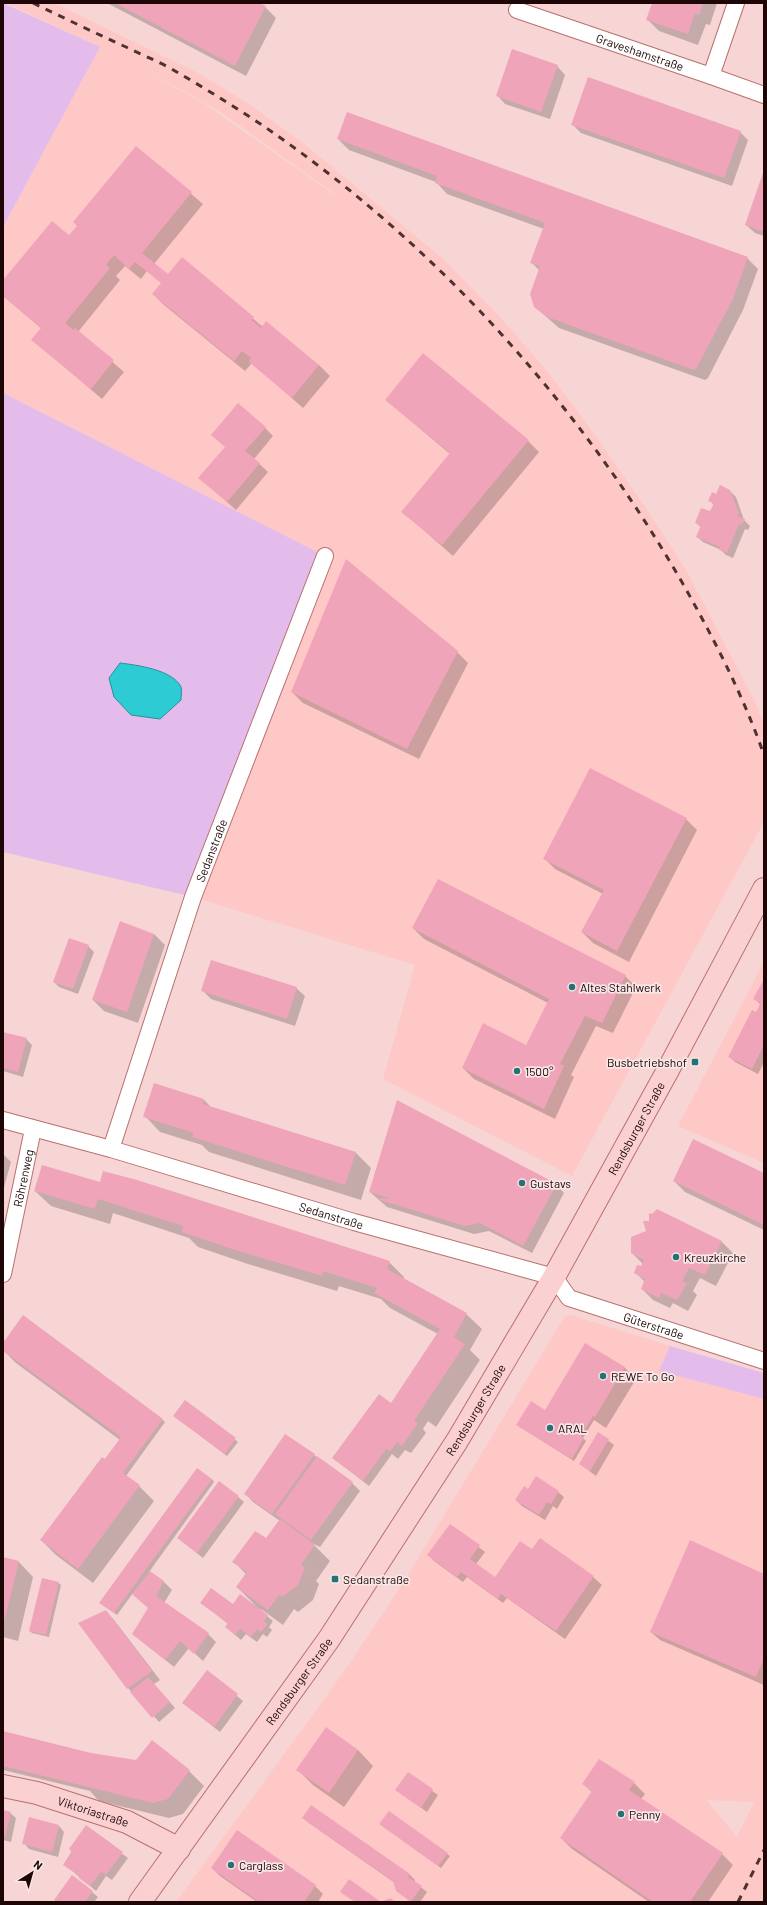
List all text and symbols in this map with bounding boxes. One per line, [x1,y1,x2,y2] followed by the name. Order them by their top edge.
[594,30,686,73] street label: Graveshamstraße
[193,817,230,884] street label: Sedanstraße
[580,980,661,994] place label: Altes Stahlwerk
[567,982,577,992] marker: Altes Stahlwerk
[607,1055,687,1069] place label: Busbetriebshof
[690,1057,700,1067] marker: Busbetriebshof
[525,1064,554,1078] place label: 1500°
[512,1066,522,1076] marker: 1500°
[605,1079,667,1177] street label: Rendsburger Straße
[10,1148,36,1208] street label: Röhrenweg
[530,1176,571,1190] place label: Gustavs
[517,1178,527,1188] marker: Gustavs
[298,1199,365,1231] street label: Sedanstraße
[684,1250,746,1264] place label: Kreuzkirche
[671,1252,681,1262] marker: Kreuzkirche
[622,1309,686,1342] street label: Güterstraße
[443,1361,508,1458] street label: Rendsburger Straße
[611,1369,675,1383] place label: REWE To Go
[598,1371,608,1381] marker: REWE To Go
[558,1421,587,1435] place label: ARAL
[545,1423,555,1433] marker: ARAL
[343,1572,409,1586] place label: Sedanstraße
[330,1574,340,1584] marker: Sedanstraße
[263,1635,335,1728] street label: Rendsburger Straße
[56,1793,131,1829] street label: Viktoriastraße
[629,1807,661,1821] place label: Penny
[616,1809,626,1819] marker: Penny
[12,1853,52,1893] north arrow
[31,1857,45,1872] text: N
[239,1858,283,1872] place label: Carglass
[226,1860,236,1870] marker: Carglass

